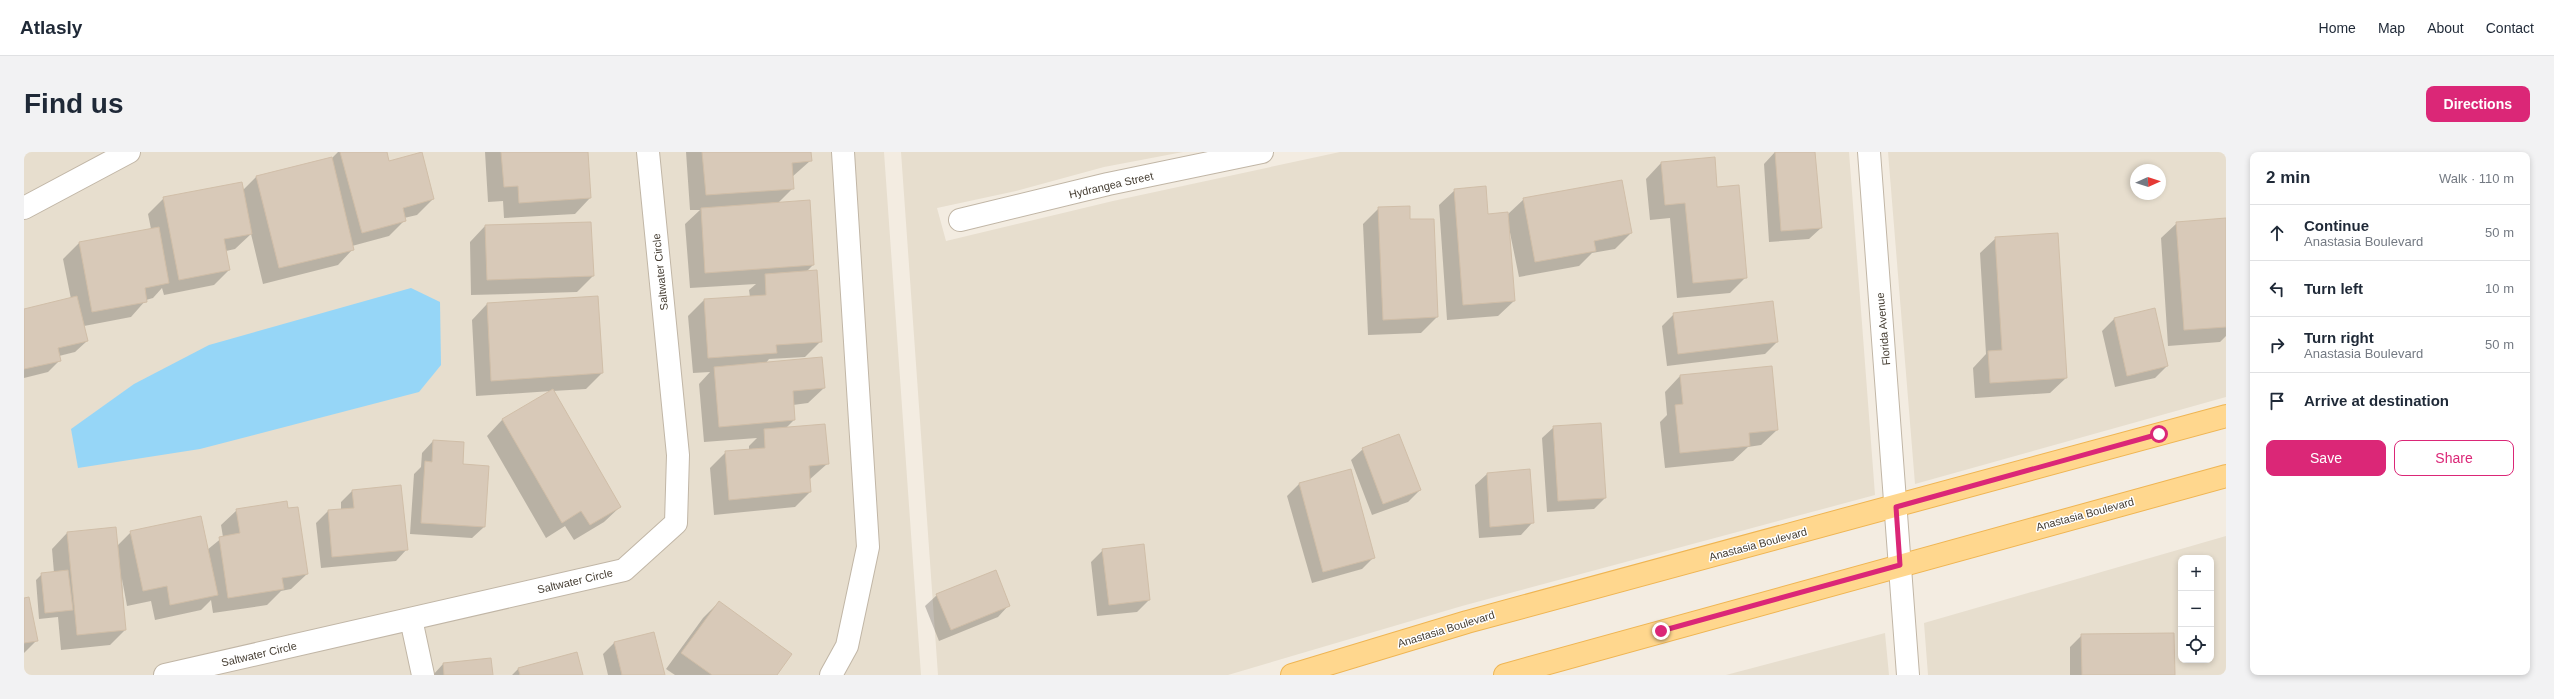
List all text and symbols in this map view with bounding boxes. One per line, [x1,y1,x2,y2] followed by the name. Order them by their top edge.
[20,17,82,38] text: Atlasly
[2319,20,2356,36] text: Home
[2378,20,2405,36] text: Map
[2427,20,2464,36] text: About
[2486,20,2534,36] text: Contact
[2426,86,2530,122] button: Directions
[24,88,124,119] text: Find us
[2130,164,2166,200] north arrow
[2266,168,2310,187] text: 2 min
[1068,169,1154,201] street label: Hydrangea Street
[2439,171,2514,186] text: Walk · 110 m
[2304,217,2369,234] text: Continue
[2266,222,2288,244] icon: ahead
[2485,225,2514,240] text: 50 m
[650,233,670,311] street label: Saltwater Circle
[2304,234,2423,249] text: Anastasia Boulevard
[2266,278,2288,300] icon: left
[2304,280,2363,297] text: Turn left
[2485,281,2514,296] text: 10 m
[1874,292,1892,366] street label: Florida Avenue
[2304,329,2374,346] text: Turn right
[2266,334,2288,356] icon: right
[2485,337,2514,352] text: 50 m
[2304,346,2423,361] text: Anastasia Boulevard
[2266,390,2288,412] icon: arrive
[2304,392,2449,409] text: Arrive at destination
[2150,425,2168,443] route start
[2266,440,2386,476] button: Save
[2394,440,2514,476] button: Share
[2035,495,2135,533] street label: Anastasia Boulevard
[1708,525,1808,563] street label: Anastasia Boulevard
[2178,555,2214,663] map controls
[2178,555,2214,591] button: +
[536,566,614,596] street label: Saltwater Circle
[2178,591,2214,627] button: −
[1396,609,1496,649] street label: Anastasia Boulevard
[1652,622,1670,640] route end
[2178,627,2214,663] button: locate
[220,639,298,669] street label: Saltwater Circle

